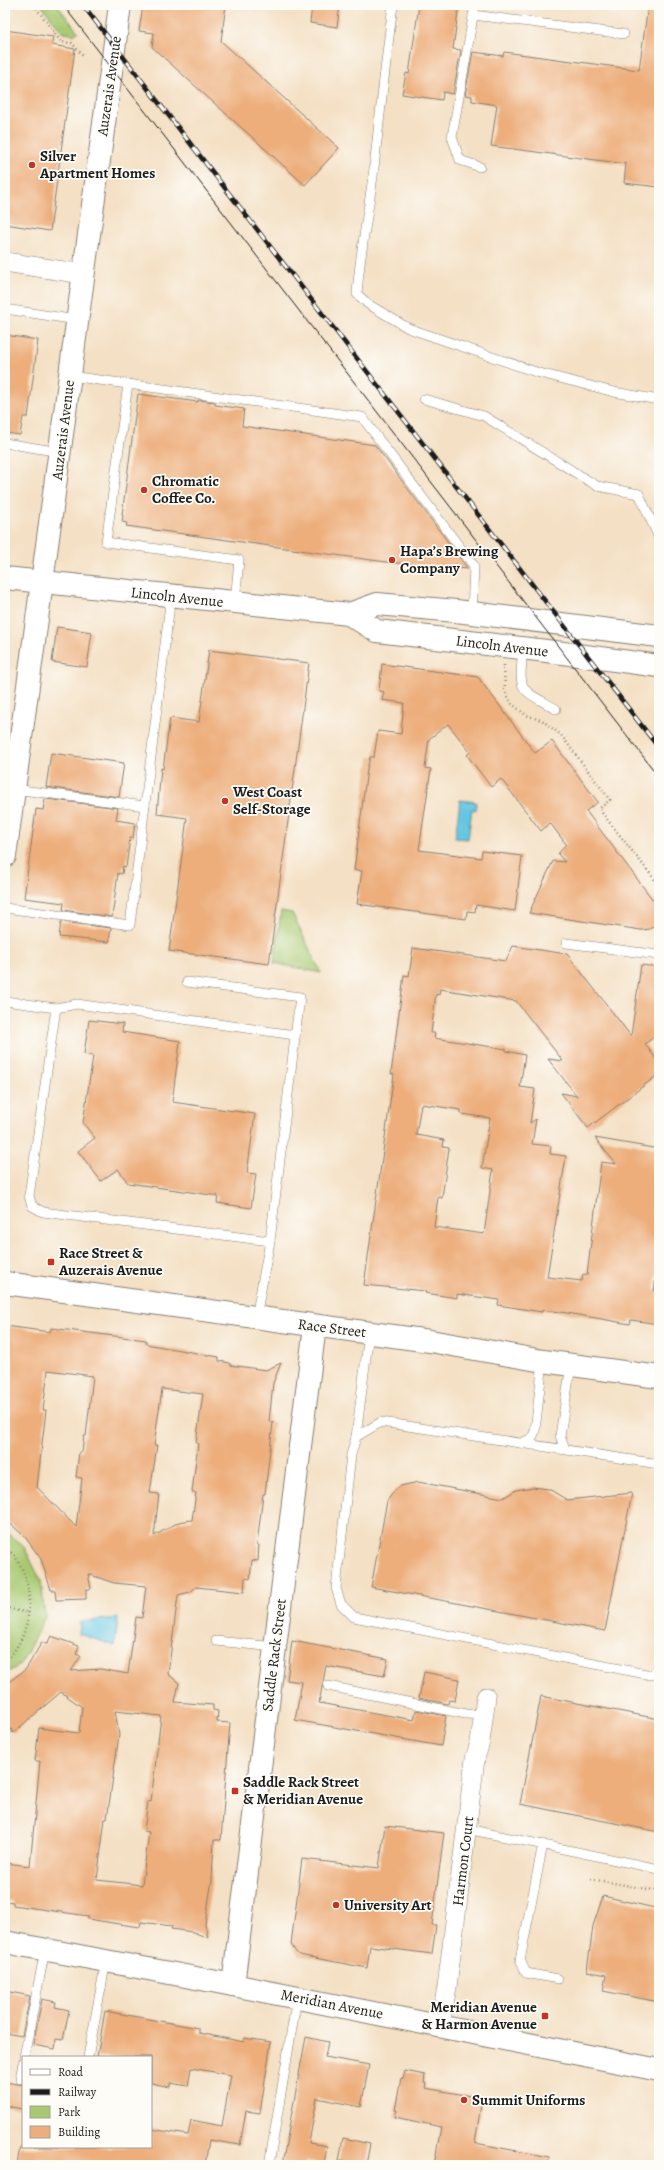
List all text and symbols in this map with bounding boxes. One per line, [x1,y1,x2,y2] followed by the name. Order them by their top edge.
[92,34,126,138] street label: Auzerais Avenue
[39,146,155,183] place label: Silver Apartment Homes
[27,160,37,170] marker: Silver Apartment Homes
[47,379,79,482] street label: Auzerais Avenue
[152,471,219,508] place label: Chromatic Coffee Co.
[139,485,149,495] marker: Chromatic Coffee Co.
[400,541,499,578] place label: Hapa’s Brewing Company
[387,555,397,565] marker: Hapa’s Brewing Company
[130,582,225,612] street label: Lincoln Avenue
[455,630,550,662] street label: Lincoln Avenue
[232,782,311,819] place label: West Coast Self-Storage
[220,796,230,806] marker: West Coast Self-Storage
[58,1243,163,1280] place label: Race Street & Auzerais Avenue
[46,1257,56,1267] marker: Race Street & Auzerais Avenue
[297,1314,367,1342] street label: Race Street
[257,1597,291,1713] street label: Saddle Rack Street
[243,1772,363,1809] place label: Saddle Rack Street & Meridian Avenue
[230,1786,240,1796] marker: Saddle Rack Street & Meridian Avenue
[448,1815,478,1907] street label: Harmon Court
[344,1895,432,1915] place label: University Art
[331,1900,341,1910] marker: University Art
[279,1984,385,2024] street label: Meridian Avenue
[422,1997,537,2034] place label: Meridian Avenue & Harmon Avenue
[540,2011,550,2021] marker: Meridian Avenue & Harmon Avenue
[22,2056,152,2148] legend
[58,2064,84,2080] text: Road
[58,2084,97,2100] text: Railway
[472,2090,585,2110] place label: Summit Uniforms
[459,2095,469,2105] marker: Summit Uniforms
[58,2104,81,2120] text: Park
[58,2124,100,2140] text: Building

